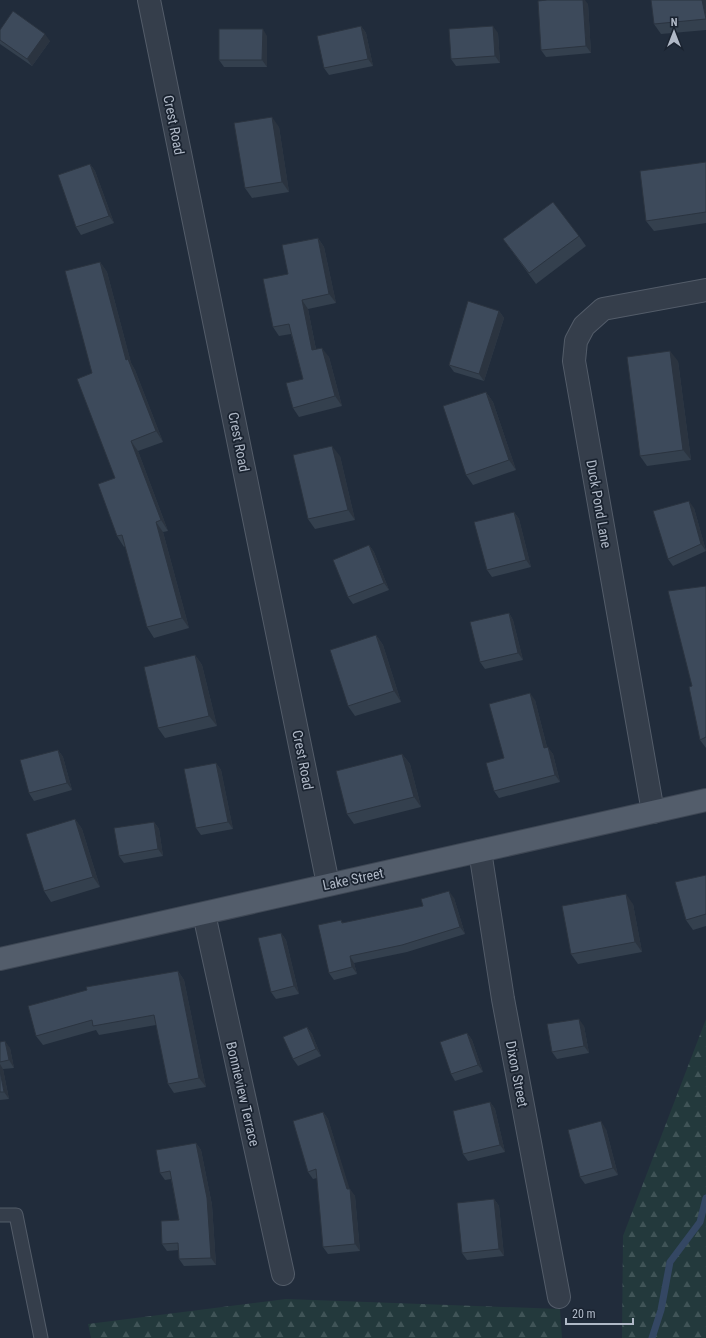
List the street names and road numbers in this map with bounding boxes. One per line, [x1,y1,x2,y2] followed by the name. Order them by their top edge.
[160,94,188,156] street label: Crest Road
[225,411,253,473] street label: Crest Road
[583,459,615,550] street label: Duck Pond Lane
[289,729,317,791] street label: Crest Road
[321,865,385,893] street label: Lake Street
[223,1040,263,1148] street label: Bonnieview Terrace
[503,1040,531,1108] street label: Dixon Street

